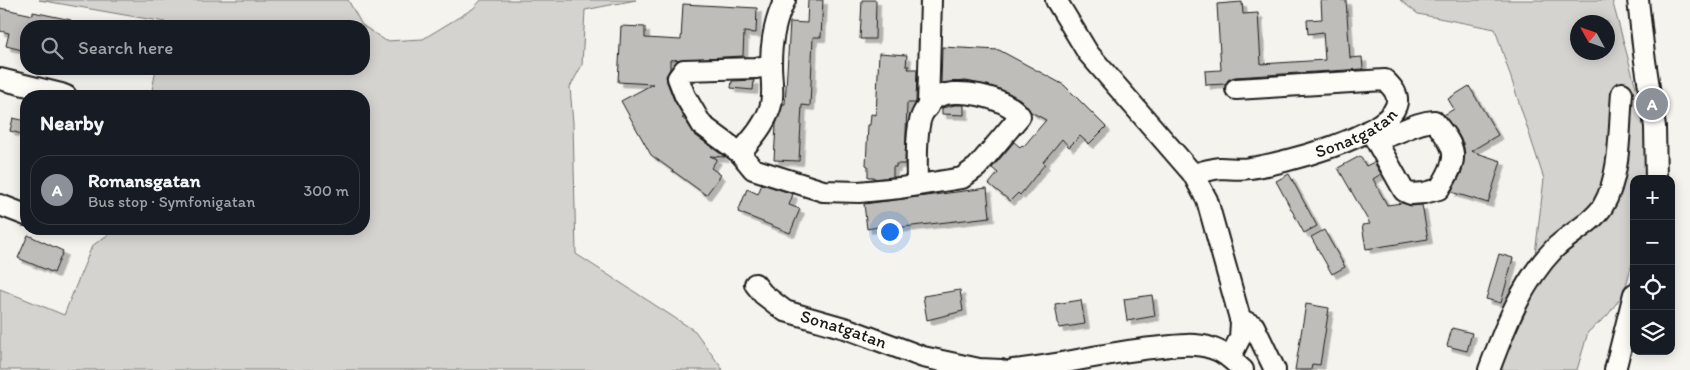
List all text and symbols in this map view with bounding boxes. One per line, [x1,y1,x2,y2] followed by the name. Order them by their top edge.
[1570,15,1615,60] north arrow
[20,20,370,75] search box
[38,34,66,62] icon: search
[78,36,173,59] text: Search here
[1636,85,1668,123] pin: A
[1312,103,1402,163] street label: Sonatgatan
[40,110,104,135] text: Nearby
[88,169,200,192] text: Romansgatan
[1630,175,1675,355] map controls
[1630,175,1675,220] button: +
[52,181,62,200] text: A
[304,181,349,200] text: 300 m
[88,192,255,211] text: Bus stop · Symfonigatan
[877,219,903,245] your location
[1630,220,1675,265] button: −
[1630,265,1675,310] button: locate
[798,305,890,354] street label: Sonatgatan
[1630,310,1675,355] button: layers

